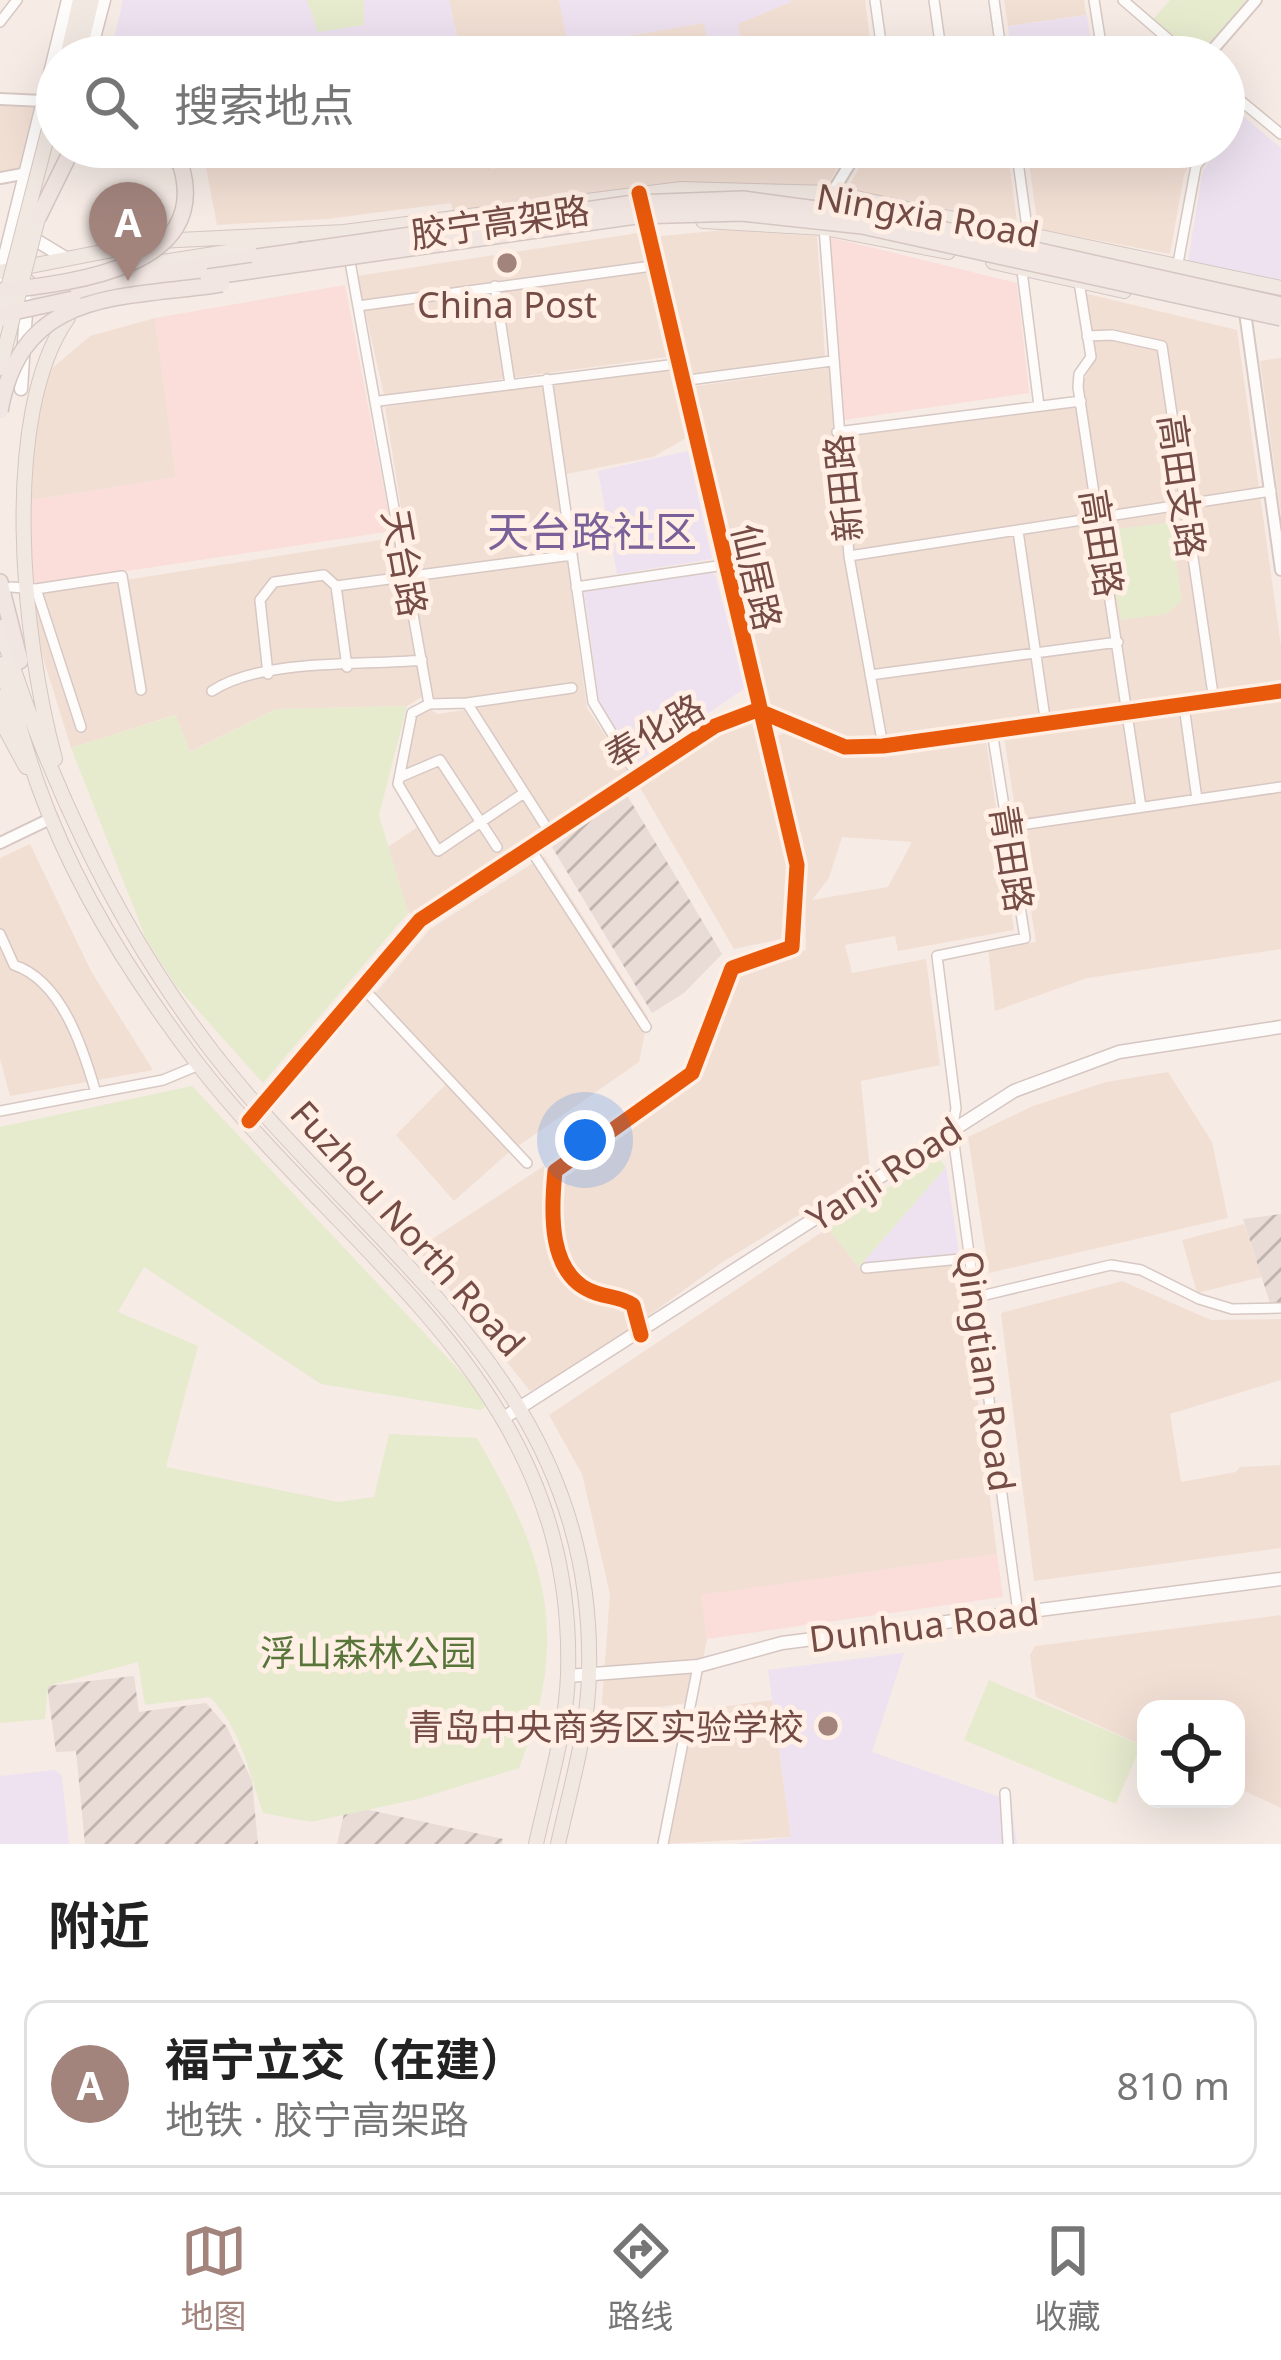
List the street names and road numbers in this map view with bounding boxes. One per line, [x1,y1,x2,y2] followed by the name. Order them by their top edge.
[813,171,1043,259] street label: Ningxia Road
[407,185,593,259] street label: 胶宁高架路
[1148,411,1216,561] street label: 高田支路
[813,432,873,544] street label: 新田路
[1069,486,1135,600] street label: 高田路
[371,506,439,620] street label: 天台路
[721,519,793,635] street label: 仙居路
[595,682,713,780] street label: 奉化路
[979,801,1045,915] street label: 青田路
[280,1090,536,1366] street label: Fuzhou North Road
[797,1106,971,1242] street label: Yanji Road
[945,1248,1027,1494] street label: Qingtian Road
[806,1587,1042,1663] street label: Dunhua Road

